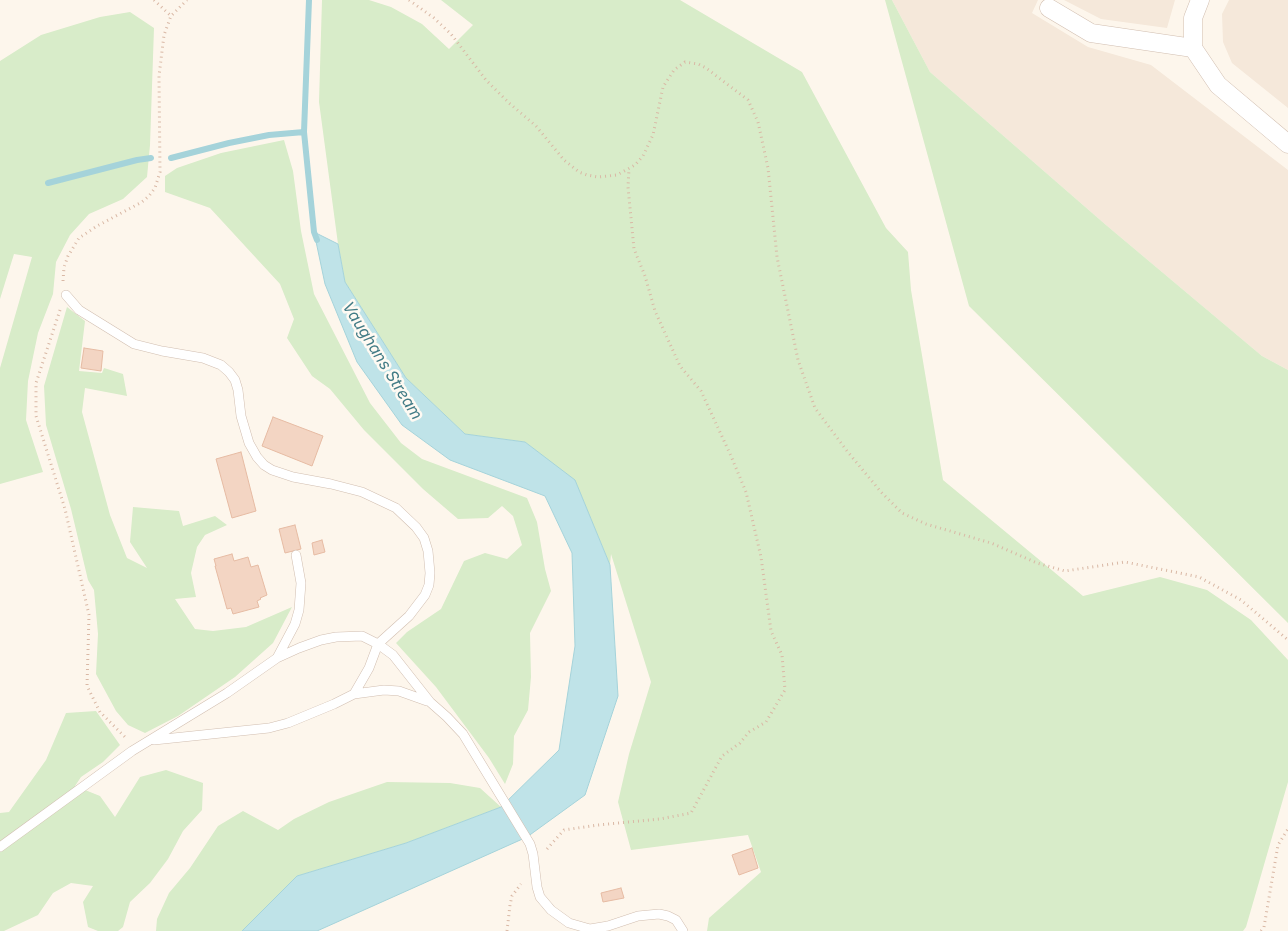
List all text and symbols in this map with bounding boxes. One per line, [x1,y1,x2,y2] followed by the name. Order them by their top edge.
[338,299,426,423] water label: Vaughans Stream

